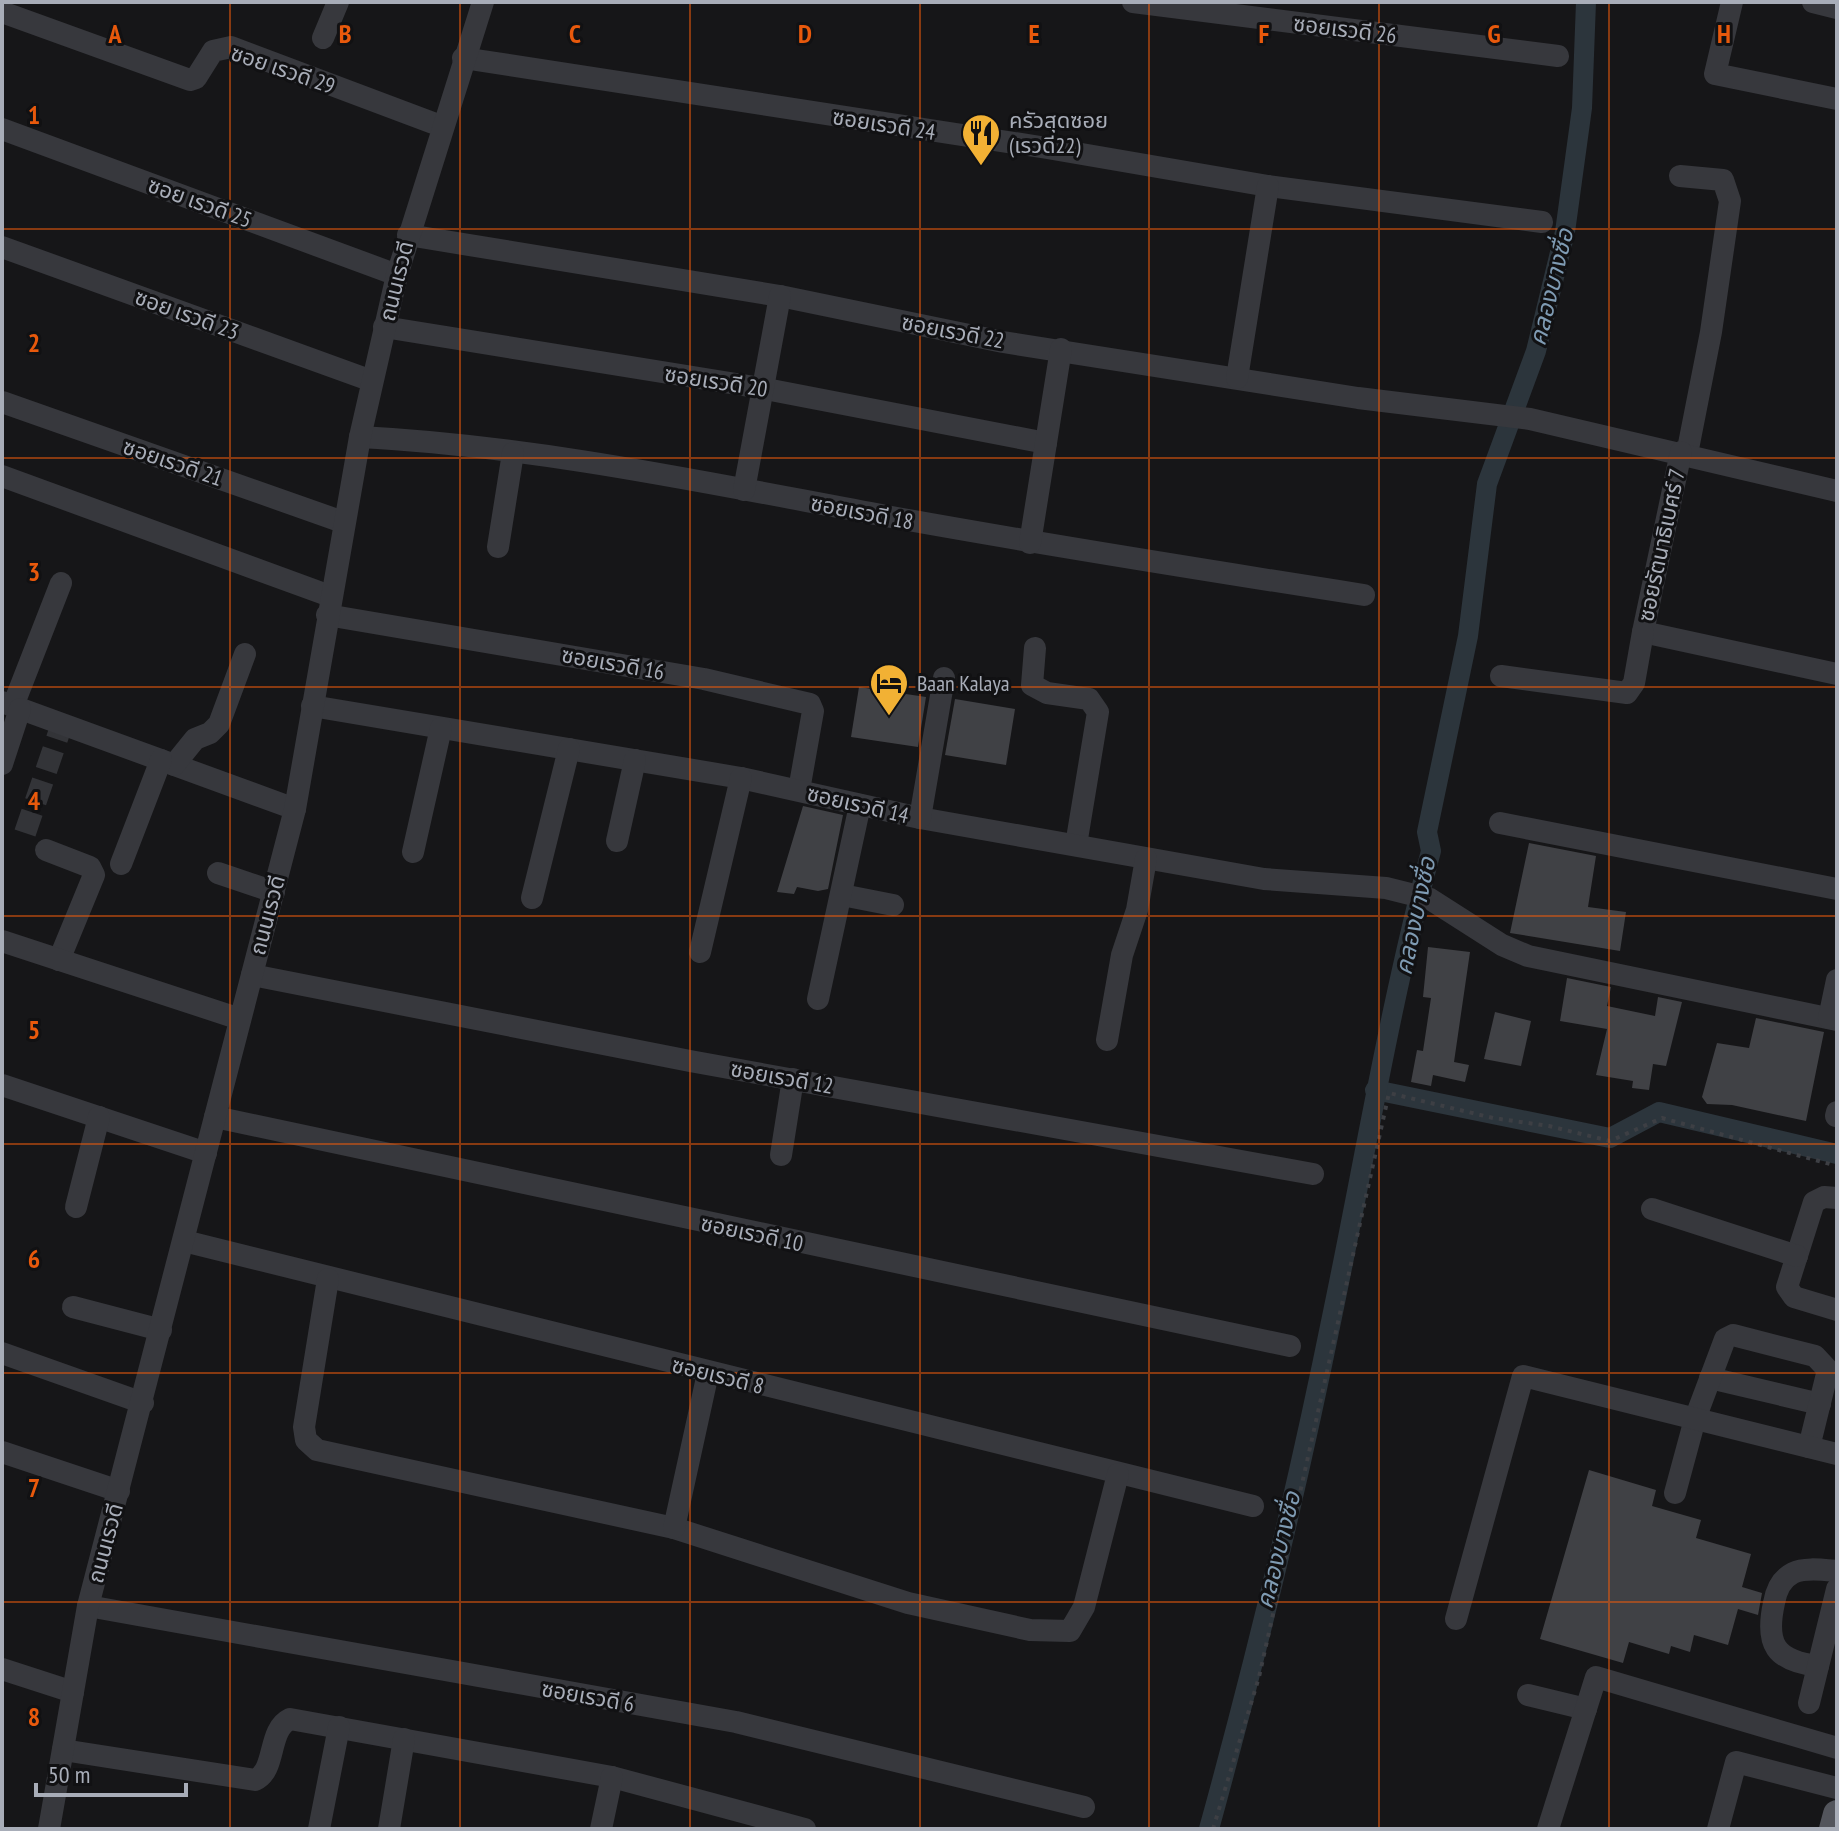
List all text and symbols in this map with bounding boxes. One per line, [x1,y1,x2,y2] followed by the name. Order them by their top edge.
[1292,9,1398,49] street label: ซอยเรวดี 26
[107,17,122,50] text: A
[339,17,352,50] text: B
[569,17,581,50] text: C
[798,17,812,50] text: D
[1028,17,1040,50] text: E
[1259,17,1270,50] text: F
[1487,17,1501,50] text: G
[1717,17,1731,50] text: H
[227,38,339,100] street label: ซอย เรวดี 29
[28,98,40,131] text: 1
[831,102,938,146] street label: ซอยเรวดี 24
[1009,106,1108,159] place label: ครัวสุดซอย (เรวดี22)
[960,112,1002,167] restaurant icon: ครัวสุดซอย (เรวดี22)
[144,170,256,234] street label: ซอย เรวดี 25
[1521,224,1581,349] water label: คลองบางซื่อ
[373,238,419,324] street label: ถนนเรวดี
[131,282,243,346] street label: ซอย เรวดี 23
[899,307,1007,355] street label: ซอยเรวดี 22
[28,326,40,359] text: 2
[663,359,770,403] street label: ซอยเรวดี 20
[119,432,227,492] street label: ซอยเรวดี 21
[1631,466,1691,624] street label: ซอยรัตนาธิเบศร์ 7
[808,488,916,536] street label: ซอยเรวดี 18
[28,555,40,588] text: 3
[559,640,667,686] street label: ซอยเรวดี 16
[868,662,910,717] hotel icon: Baan Kalaya
[917,669,1009,697] place label: Baan Kalaya
[804,779,912,829] street label: ซอยเรวดี 14
[28,784,41,817] text: 4
[1386,853,1443,978] water label: คลองบางซื่อ
[243,872,291,958] street label: ถนนเรวดี
[28,1013,40,1046] text: 5
[728,1054,836,1100] street label: ซอยเรวดี 12
[698,1209,806,1258] street label: ซอยเรวดี 10
[28,1242,40,1275] text: 6
[669,1350,767,1400] street label: ซอยเรวดี 8
[28,1471,40,1504] text: 7
[1248,1487,1308,1612] water label: คลองบางซื่อ
[81,1500,129,1586] street label: ถนนเรวดี
[539,1674,637,1718] street label: ซอยเรวดี 6
[28,1700,40,1733] text: 8
[36,1747,186,1797] scale bar
[48,1759,90,1790] text: 50 m

